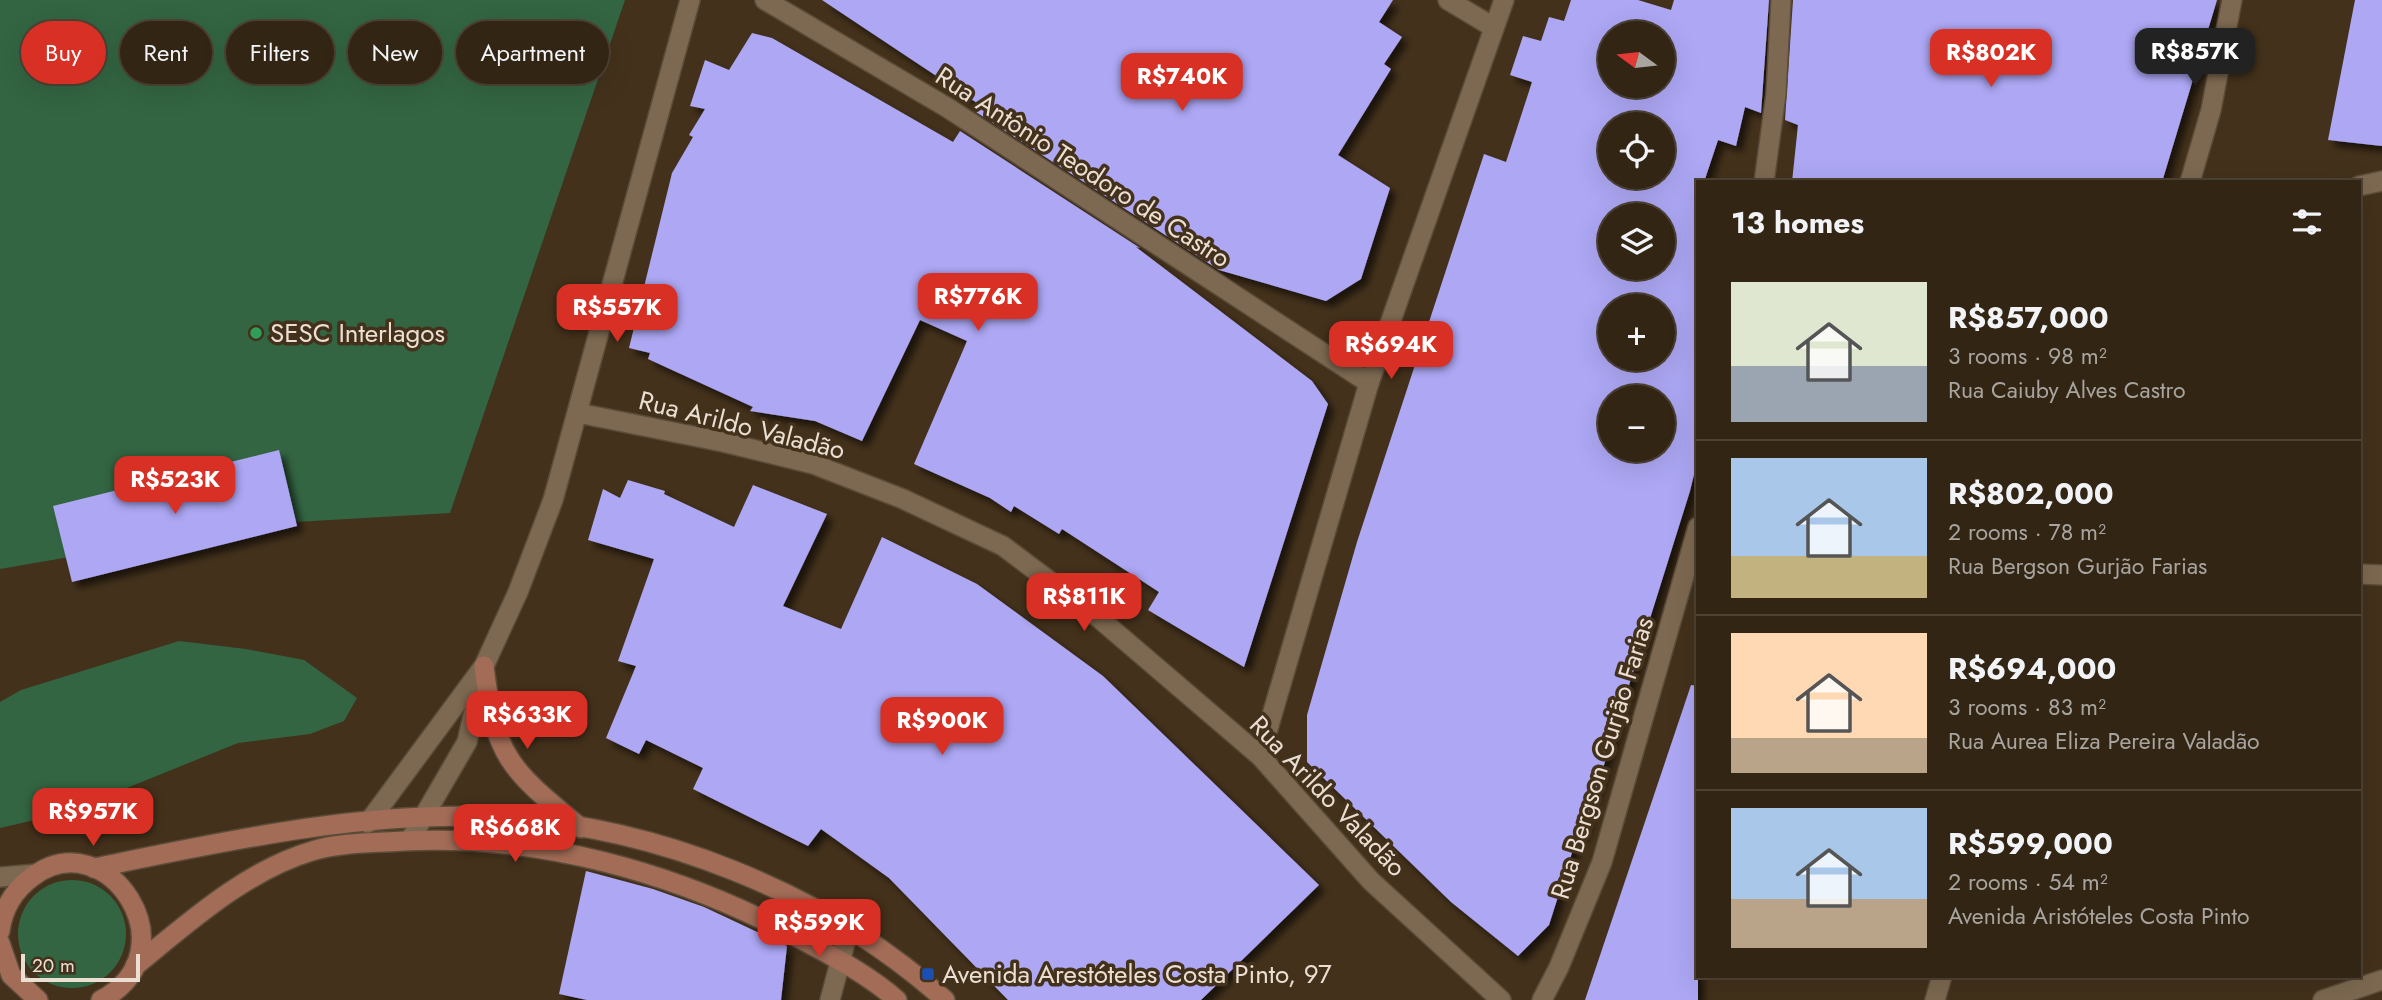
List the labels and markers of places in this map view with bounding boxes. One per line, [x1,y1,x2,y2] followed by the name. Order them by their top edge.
[2138,28,2252,88] pin: R$857K
[1934,29,2048,89] pin: R$802K
[1125,54,1239,113] pin: R$740K
[921,274,1035,333] pin: R$776K
[560,284,674,344] pin: R$557K
[270,314,445,352] place label: SESC Interlagos
[1334,322,1448,381] pin: R$694K
[248,325,264,341] marker: SESC Interlagos
[118,456,232,516] pin: R$523K
[1027,574,1141,633] pin: R$811K
[470,692,584,751] pin: R$633K
[885,698,999,757] pin: R$900K
[36,788,150,848] pin: R$957K
[458,804,572,864] pin: R$668K
[762,900,876,959] pin: R$599K
[942,955,1332,993] place label: Avenida Arestóteles Costa Pinto, 97
[920,966,936,982] marker: Avenida Arestóteles Costa Pinto, 97

